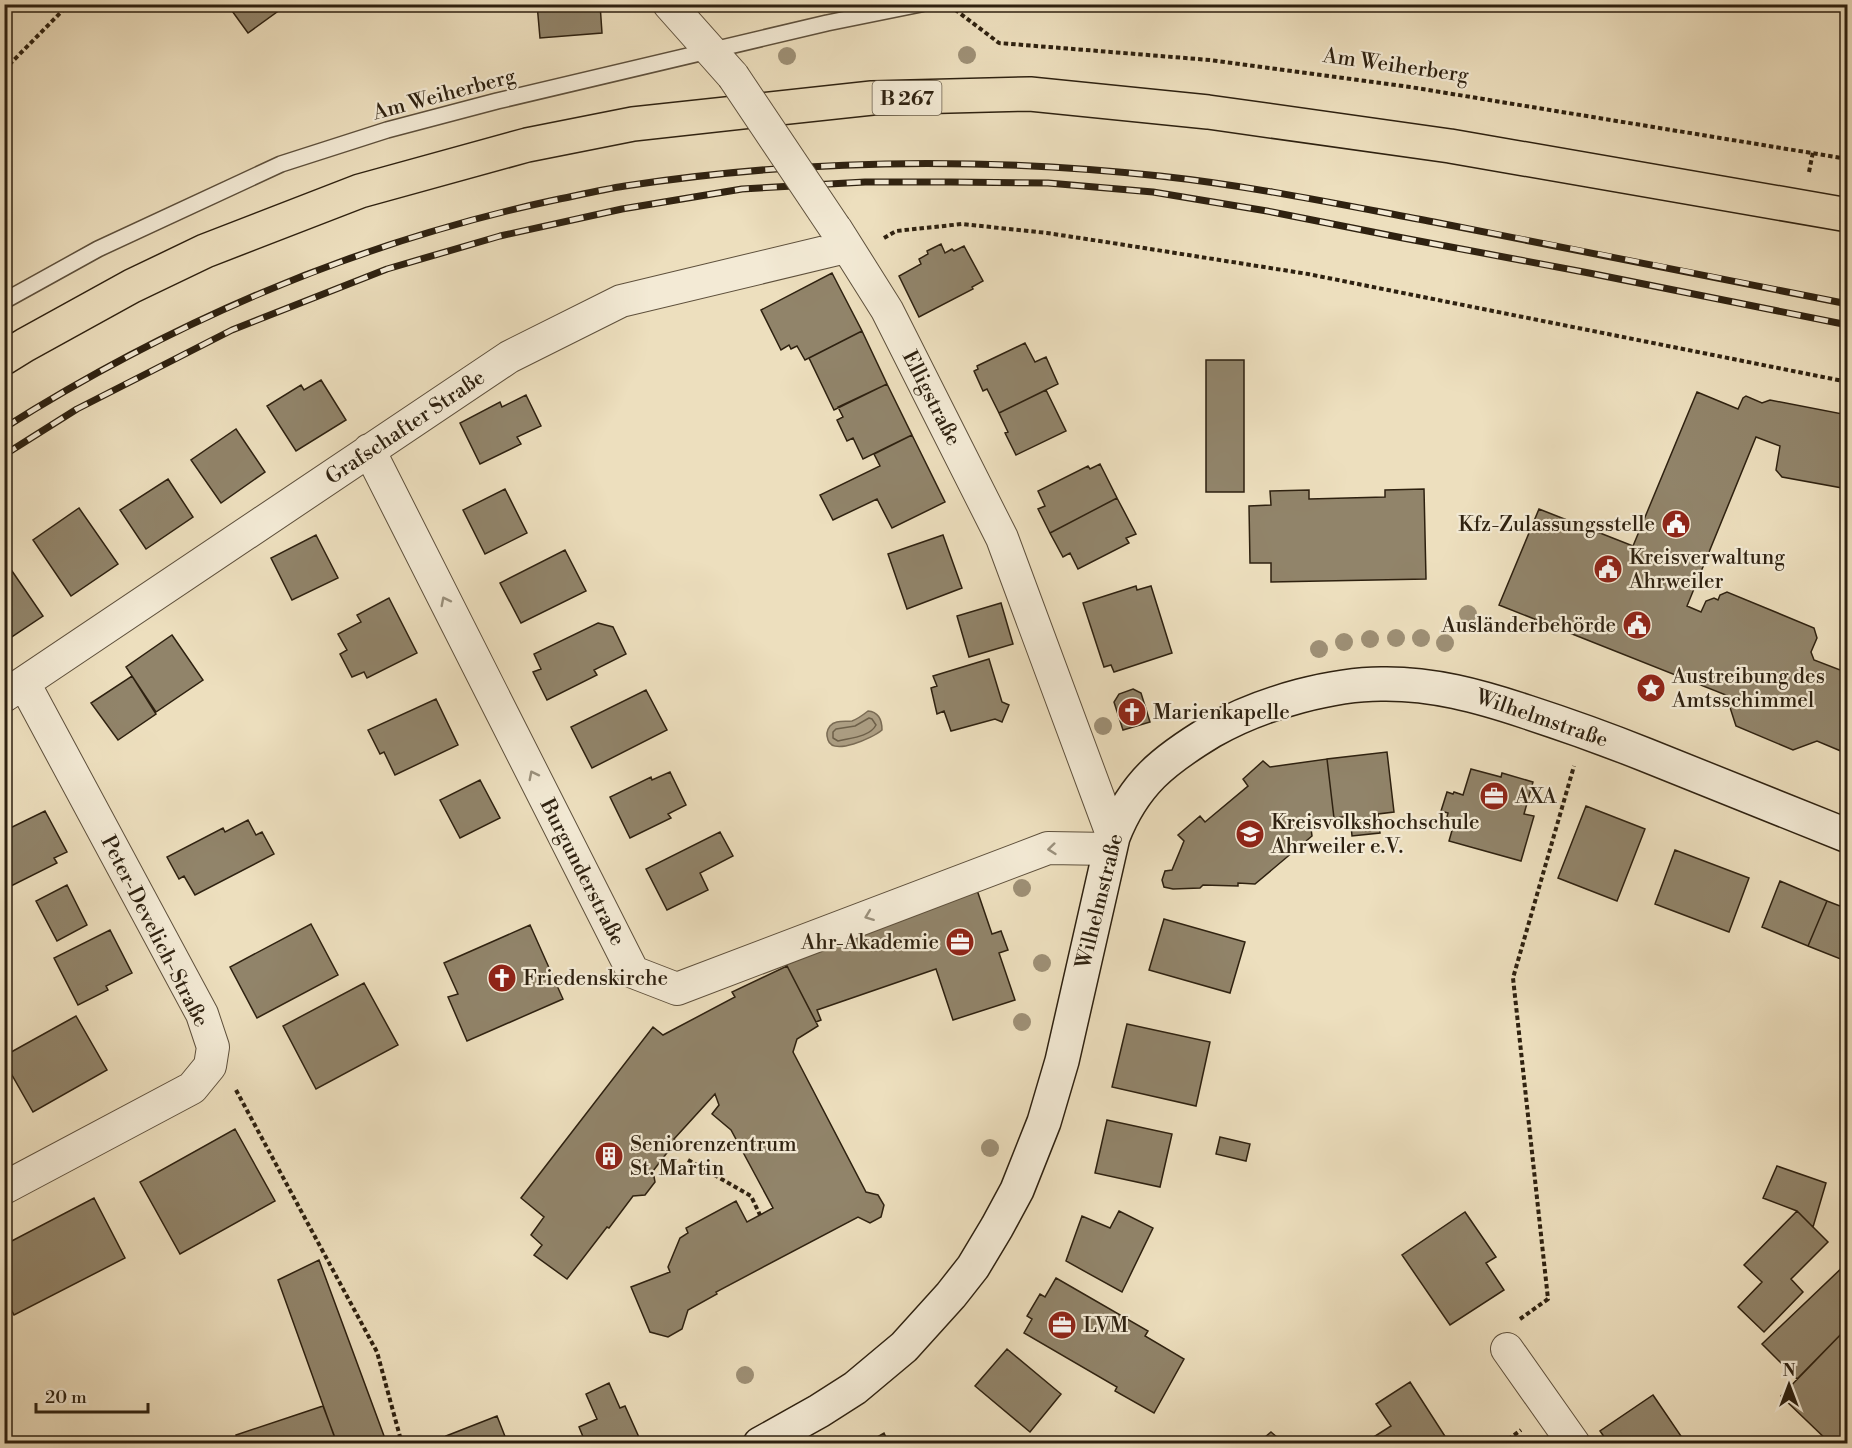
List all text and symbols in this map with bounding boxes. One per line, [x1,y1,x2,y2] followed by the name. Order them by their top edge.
[1320,43,1470,89] street label: Am Weiherberg
[369,63,519,127] street label: Am Weiherberg
[872,81,942,115] road number: B 267
[896,346,966,450] street label: Elligstraße
[321,365,490,491] street label: Grafschafter Straße
[1660,508,1692,540] public building icon: Kfz-Zulassungsstelle
[1458,512,1655,538] place label: Kfz-Zulassungsstelle
[1628,545,1785,595] place label: Kreisverwaltung Ahrweiler
[1592,553,1624,585] public building icon: Kreisverwaltung Ahrweiler
[441,596,452,607] one-way arrow
[1621,609,1653,641] public building icon: Ausländerbehörde
[1440,613,1616,639] place label: Ausländerbehörde
[1671,664,1825,714] place label: Austreibung des Amtsschimmel
[1635,672,1667,704] place icon: Austreibung des Amtsschimmel
[1471,684,1611,754] street label: Wilhelmstraße
[1116,696,1148,728] church icon: Marienkapelle
[1153,700,1290,726] place label: Marienkapelle
[529,770,540,781] one-way arrow
[1478,780,1510,812] office icon: AXA
[1514,784,1557,810] place label: AXA
[533,794,630,950] street label: Burgunderstraße
[1270,810,1480,860] place label: Kreisvolkshochschule Ahrweiler e.V.
[1234,818,1266,850] school or university icon: Kreisvolkshochschule Ahrweiler e.V.
[94,831,214,1032] street label: Peter-Develich-Straße
[1070,831,1129,972] street label: Wilhelmstraße
[1047,842,1056,855] one-way arrow
[864,908,875,921] one-way arrow
[944,926,976,958] office icon: Ahr-Akademie
[800,930,939,956] place label: Ahr-Akademie
[486,962,518,994] church icon: Friedenskirche
[523,966,668,992] place label: Friedenskirche
[630,1132,797,1182] place label: Seniorenzentrum St. Martin
[593,1140,625,1172] building icon: Seniorenzentrum St. Martin
[1046,1309,1078,1341] office icon: LVM
[1083,1313,1129,1339] place label: LVM
[1759,1355,1819,1415] north arrow
[1783,1361,1796,1381] text: N
[36,1376,148,1414] scale bar
[45,1386,87,1409] text: 20 m

